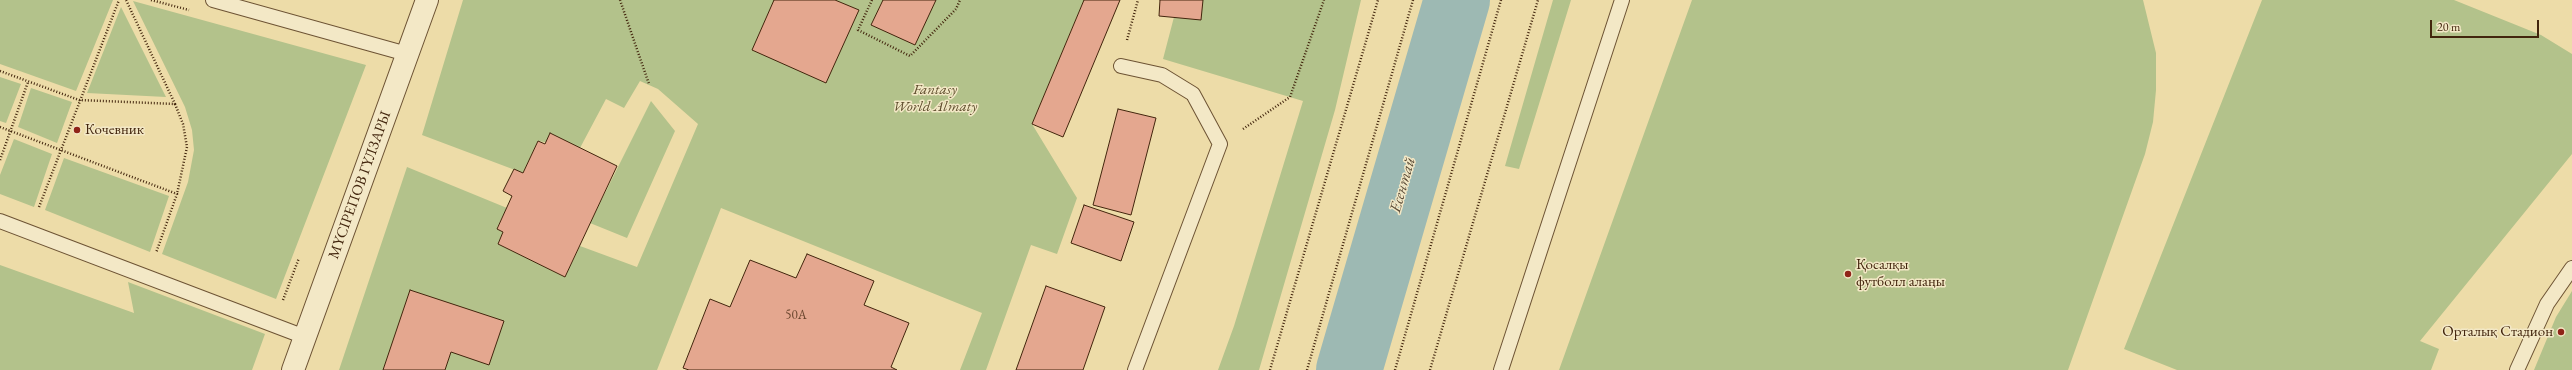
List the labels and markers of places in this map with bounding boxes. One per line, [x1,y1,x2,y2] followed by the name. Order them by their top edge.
[85,121,144,139] place label: Кочевник
[72,125,82,135] marker: Кочевник
[1856,256,1945,291] place label: Қосалқы футболл алаңы
[1843,269,1853,279] marker: Қосалқы футболл алаңы
[2442,323,2553,341] place label: Орталық Стадион
[2556,327,2566,337] marker: Орталық Стадион

